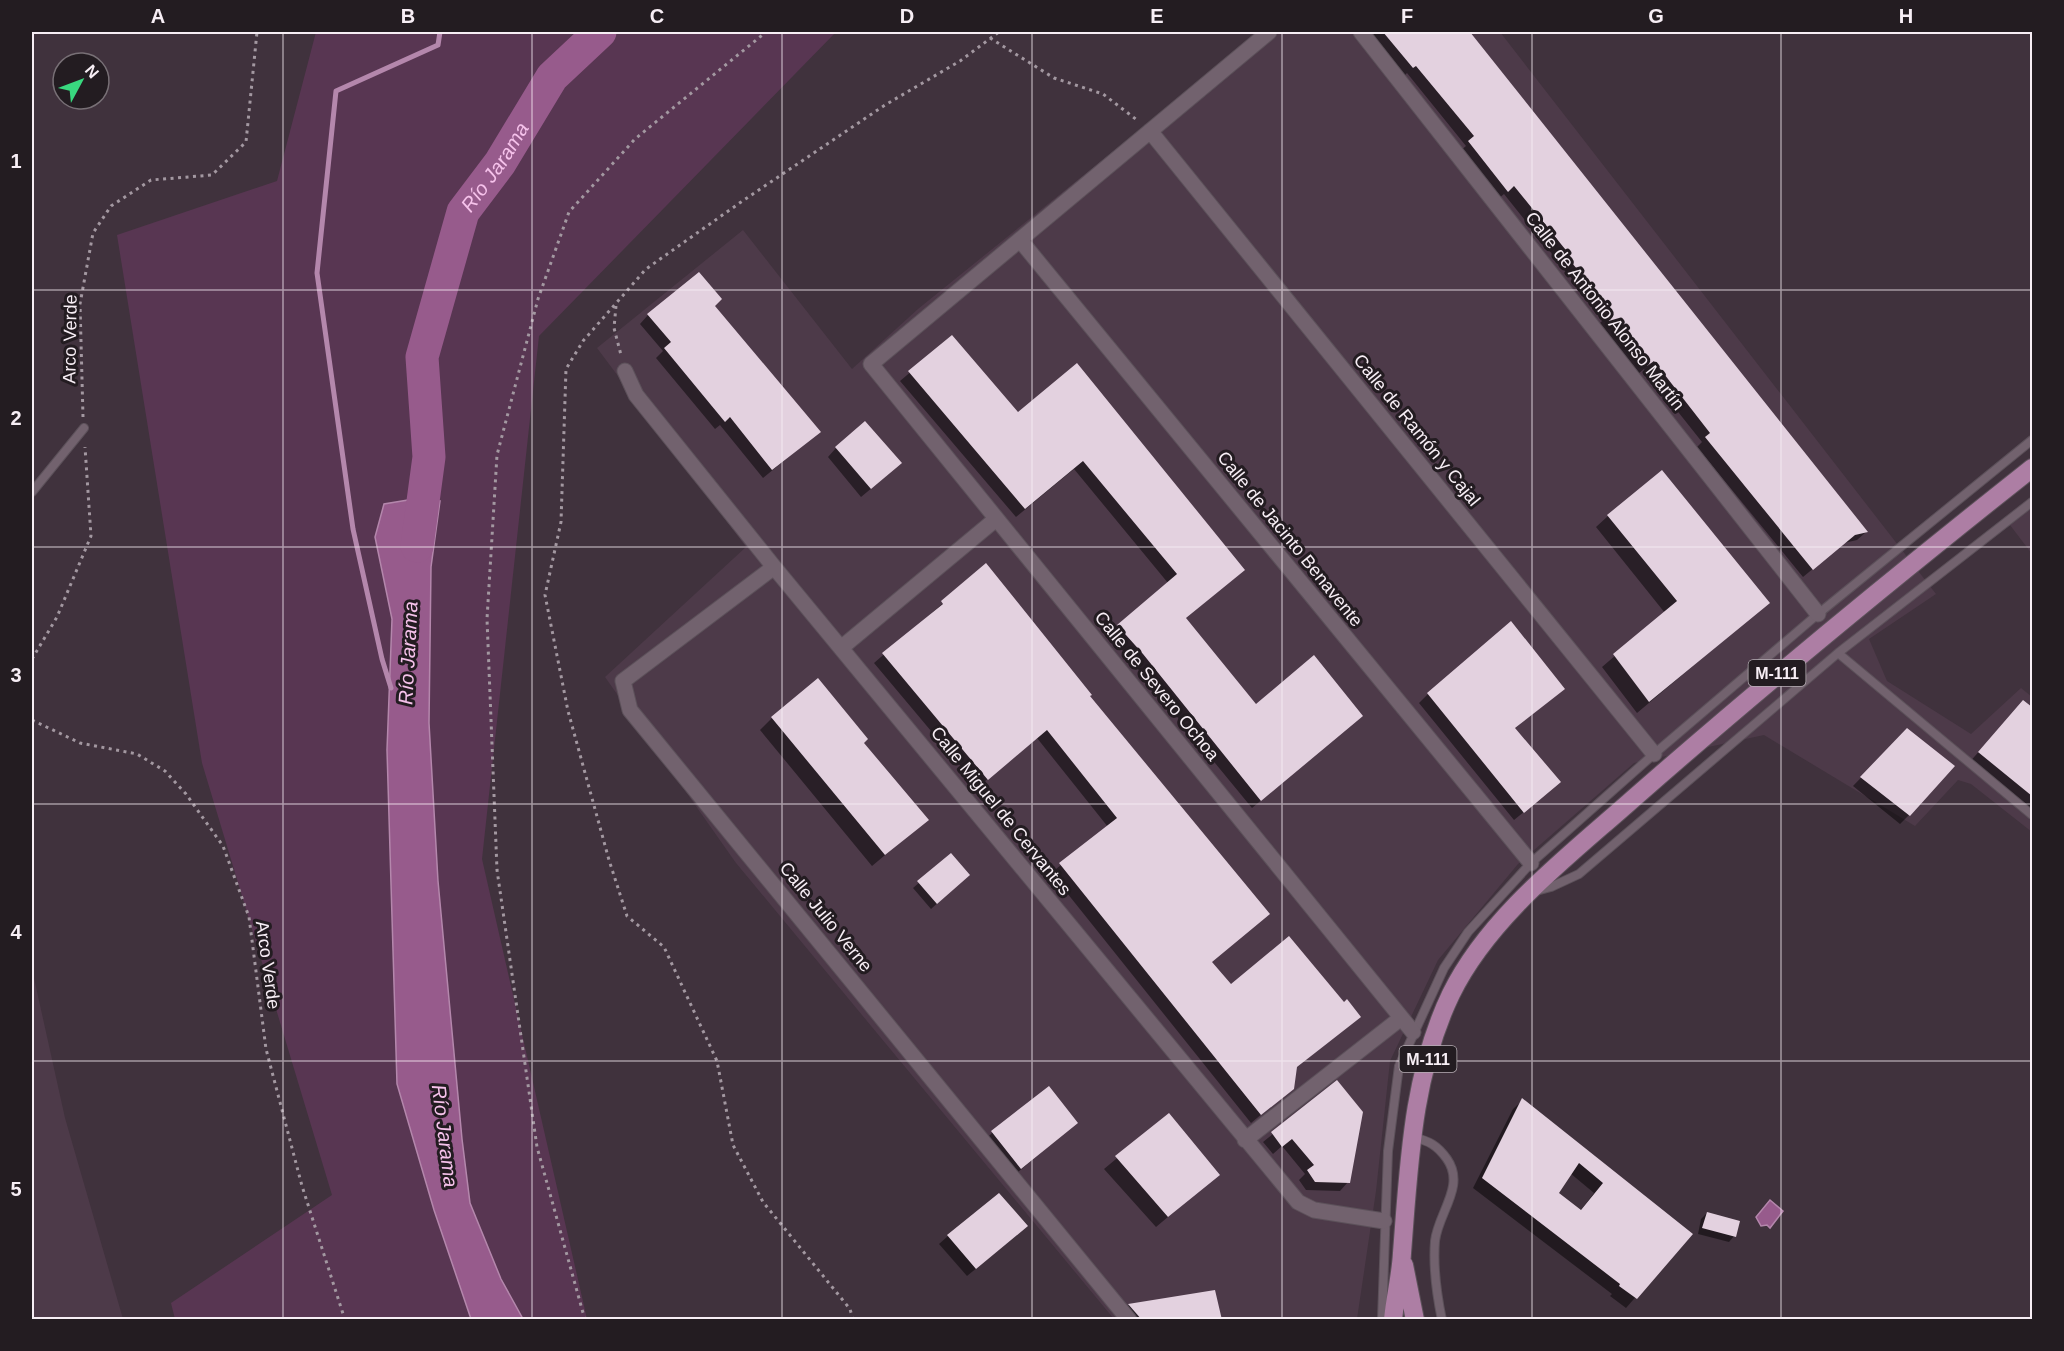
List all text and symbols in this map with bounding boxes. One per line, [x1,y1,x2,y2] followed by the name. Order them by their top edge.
[151,5,165,27] text: A
[401,5,415,27] text: B
[650,5,664,27] text: C
[900,5,914,27] text: D
[1150,5,1164,27] text: E
[1401,5,1413,27] text: F
[1648,5,1664,27] text: G
[1899,5,1913,27] text: H
[51,51,111,111] north arrow
[82,62,102,81] text: N
[456,118,533,216] water label: Río Jarama
[10,150,22,172] text: 1
[1521,208,1689,414] street label: Calle de Antonio Alonso Martín
[59,294,81,384] street label: Arco Verde
[1350,350,1484,510] street label: Calle de Ramón y Cajal
[10,407,22,429] text: 2
[1213,448,1367,630] street label: Calle de Jacinto Benavente
[394,601,422,705] water label: Río Jarama
[1091,607,1224,765] street label: Calle de Severo Ochoa
[1748,660,1806,686] road number: M-111
[10,664,22,686] text: 3
[927,723,1075,899] street label: Calle Miguel de Cervantes
[776,858,876,976] street label: Calle Julio Verne
[252,920,284,1010] street label: Arco Verde
[10,921,22,943] text: 4
[1400,1046,1456,1072] road number: M-111
[428,1083,462,1189] water label: Río Jarama
[10,1178,22,1200] text: 5

